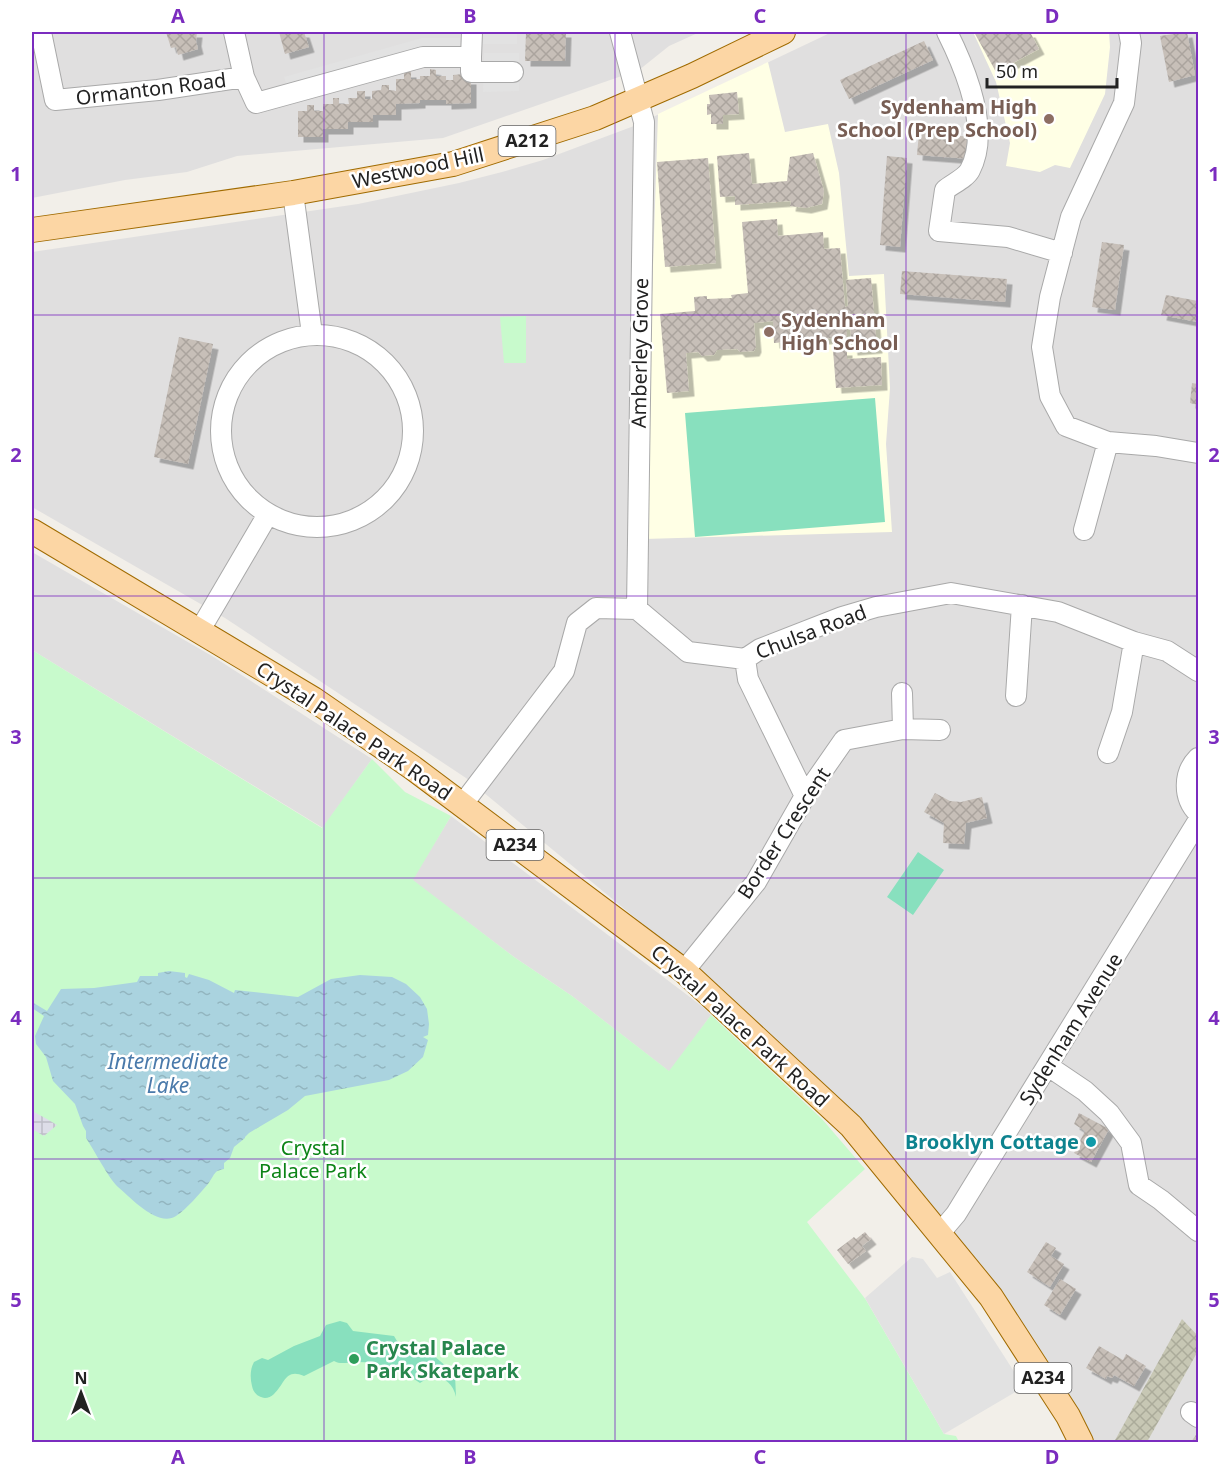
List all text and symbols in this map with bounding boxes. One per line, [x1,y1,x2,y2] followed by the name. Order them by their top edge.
[171,2,185,29] text: A
[463,2,477,29] text: B
[754,2,767,29] text: C
[1045,2,1059,29] text: D
[987,51,1118,89] scale bar
[996,59,1038,83] text: 50 m
[74,66,228,111] street label: Ormanton Road
[837,93,1037,143] place label: Sydenham High School (Prep School)
[1042,112,1056,126] marker: Sydenham High School (Prep School)
[498,126,556,156] road number: A212
[350,140,486,195] street label: Westwood Hill
[10,160,22,187] text: 1
[1208,160,1220,187] text: 1
[625,278,654,428] street label: Amberley Grove
[781,306,898,356] place label: Sydenham High School
[762,325,776,339] marker: Sydenham High School
[10,441,22,468] text: 2
[1208,441,1220,468] text: 2
[752,598,870,665] street label: Chulsa Road
[251,655,457,806] street label: Crystal Palace Park Road
[10,723,22,750] text: 3
[1208,723,1220,750] text: 3
[731,762,836,904] street label: Border Crescent
[486,830,544,860] road number: A234
[646,938,835,1113] street label: Crystal Palace Park Road
[1013,947,1128,1110] street label: Sydenham Avenue
[10,1004,22,1031] text: 4
[1208,1004,1220,1031] text: 4
[107,1047,228,1099] water label: Intermediate Lake
[905,1128,1079,1155] place label: Brooklyn Cottage
[259,1134,367,1184] park label: Crystal Palace Park
[1084,1135,1098,1149] marker: Brooklyn Cottage
[10,1286,22,1313] text: 5
[1208,1286,1220,1313] text: 5
[366,1334,520,1384] place label: Crystal Palace Park Skatepark
[347,1352,361,1366] marker: Crystal Palace Park Skatepark
[51,1363,111,1423] north arrow
[1014,1363,1072,1393] road number: A234
[74,1367,88,1389] text: N
[171,1443,185,1470] text: A
[463,1443,477,1470] text: B
[754,1443,767,1470] text: C
[1045,1443,1059,1470] text: D

